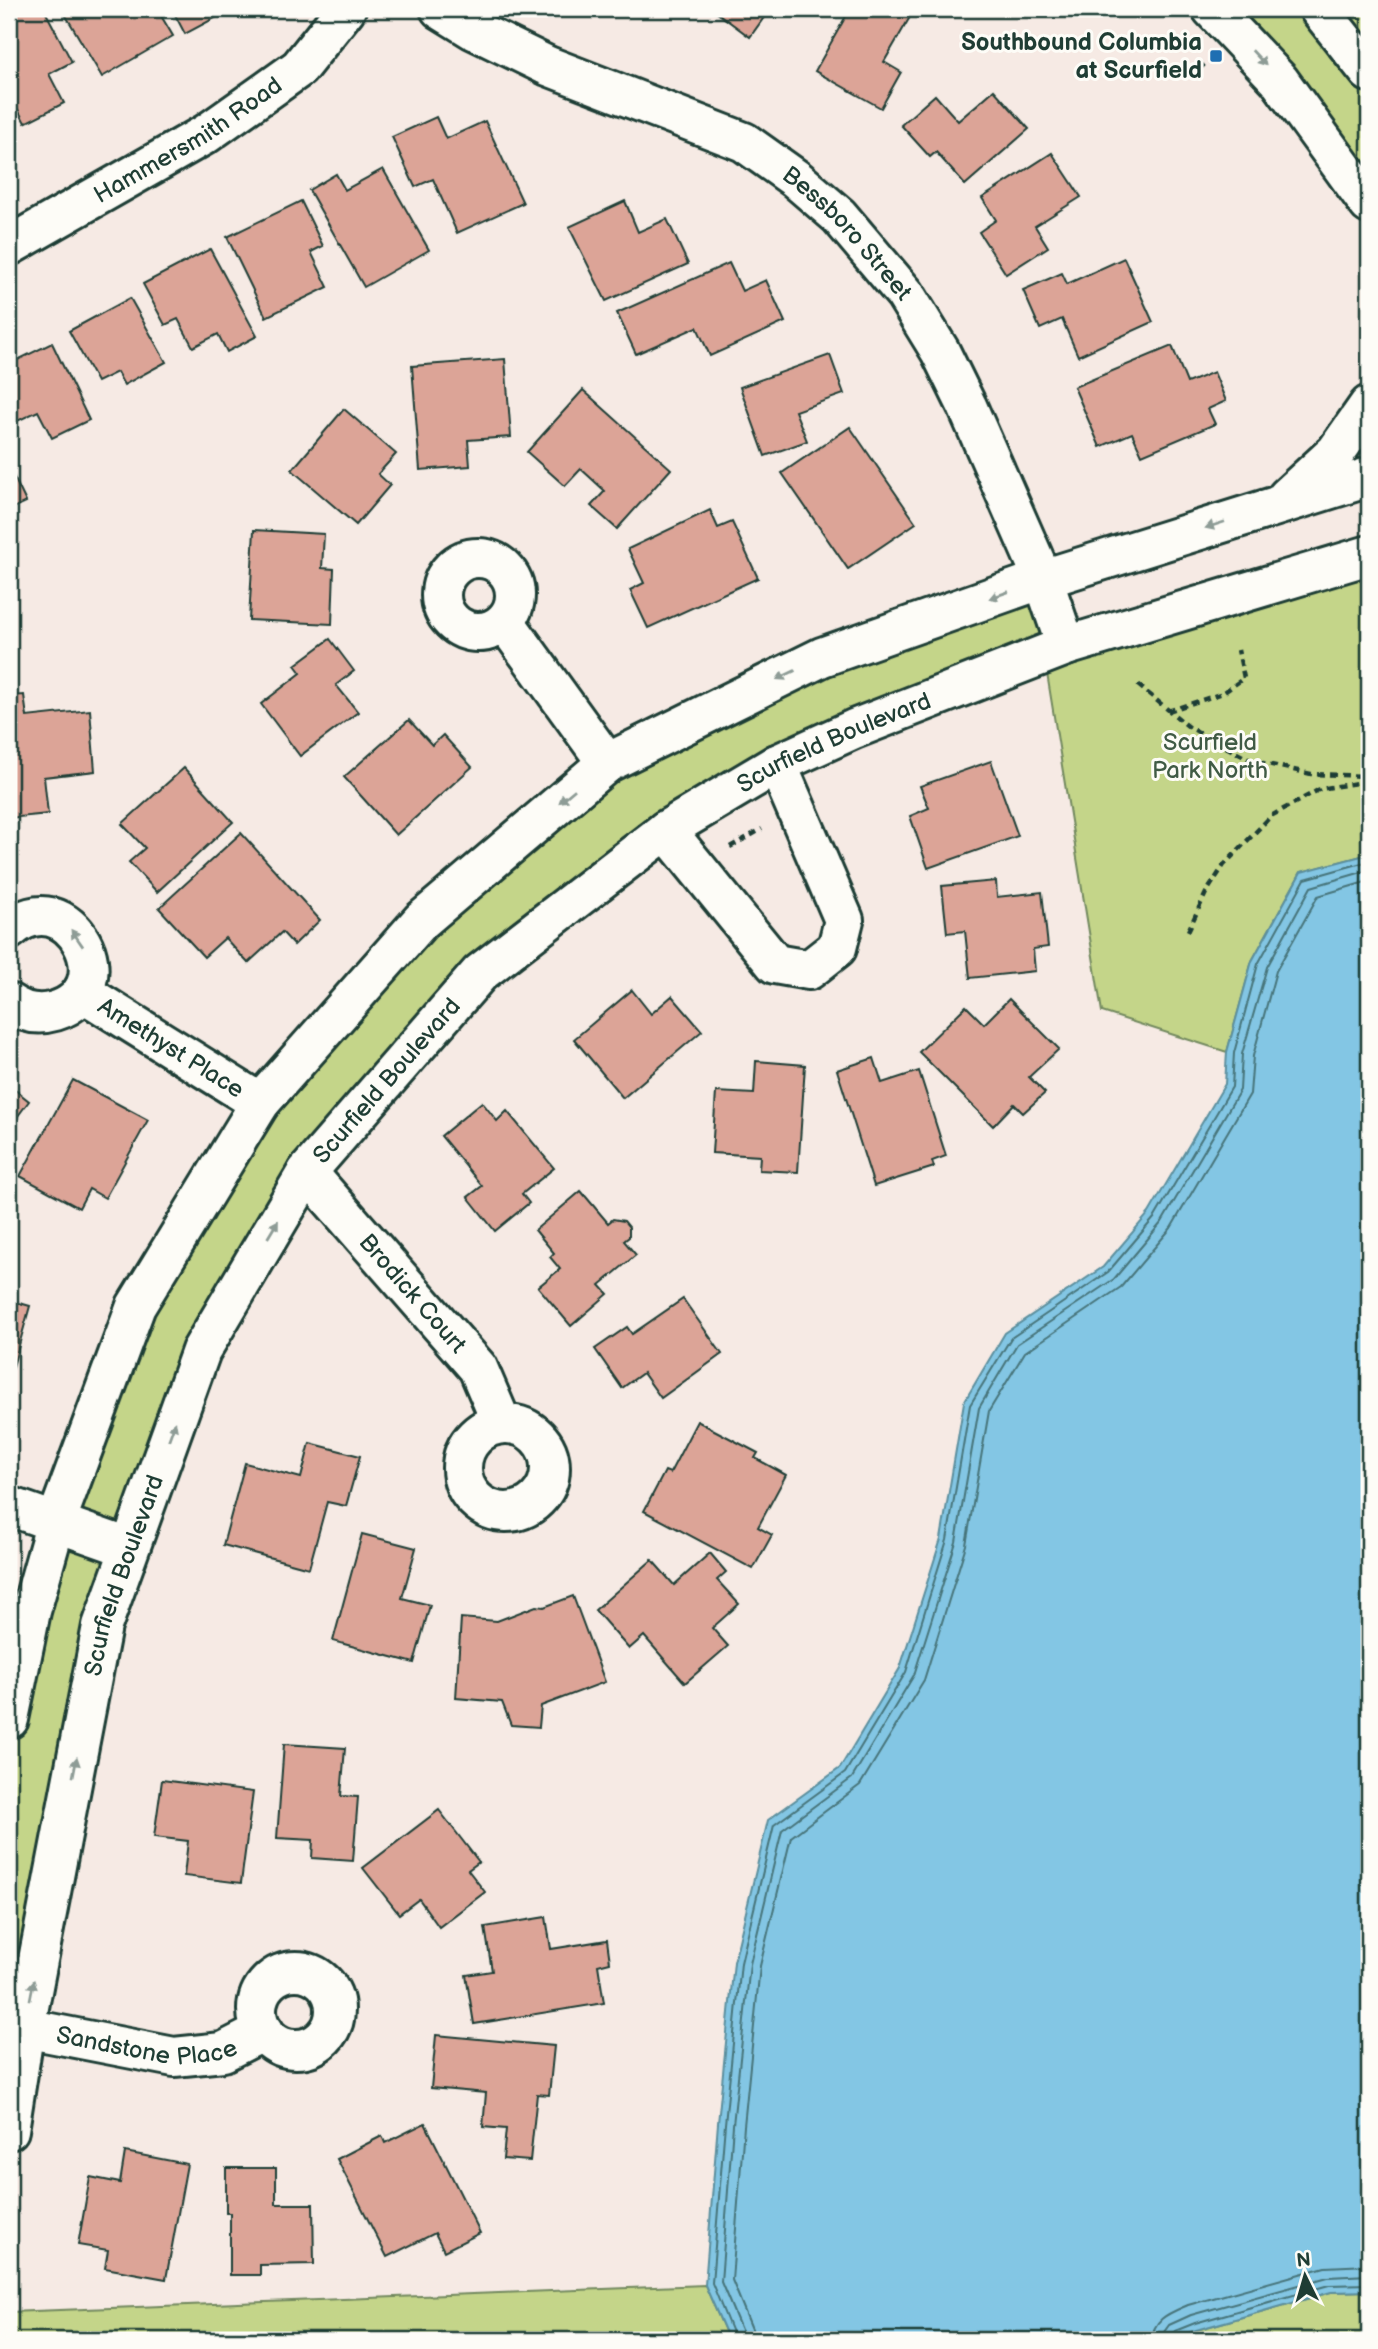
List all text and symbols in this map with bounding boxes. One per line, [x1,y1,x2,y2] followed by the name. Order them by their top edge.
[961,28,1202,85] place label: Southbound Columbia at Scurfield
[1208,48,1224,64] marker: Southbound Columbia at Scurfield
[1251,49,1267,67] one-way arrow
[89,71,288,210] street label: Hammersmith Road
[777,160,918,307] street label: Bessboro Street
[1205,520,1226,530] one-way arrow
[988,590,1009,601] one-way arrow
[776,669,796,681] one-way arrow
[732,686,935,800] street label: Scurfield Boulevard
[1152,728,1268,785] park label: Scurfield Park North
[558,789,576,804] one-way arrow
[71,928,85,947] one-way arrow
[92,992,249,1104] street label: Amethyst Place
[307,992,467,1170] street label: Scurfield Boulevard
[267,1219,279,1238] one-way arrow
[353,1228,473,1360] street label: Brodick Court
[166,1421,177,1442] one-way arrow
[79,1471,170,1679] street label: Scurfield Boulevard
[70,1756,81,1778] one-way arrow
[27,1979,38,2001] one-way arrow
[54,2021,242,2072] street label: Sandstone Place
[1270,2240,1340,2310] north arrow
[1296,2248,1312,2273] text: N

